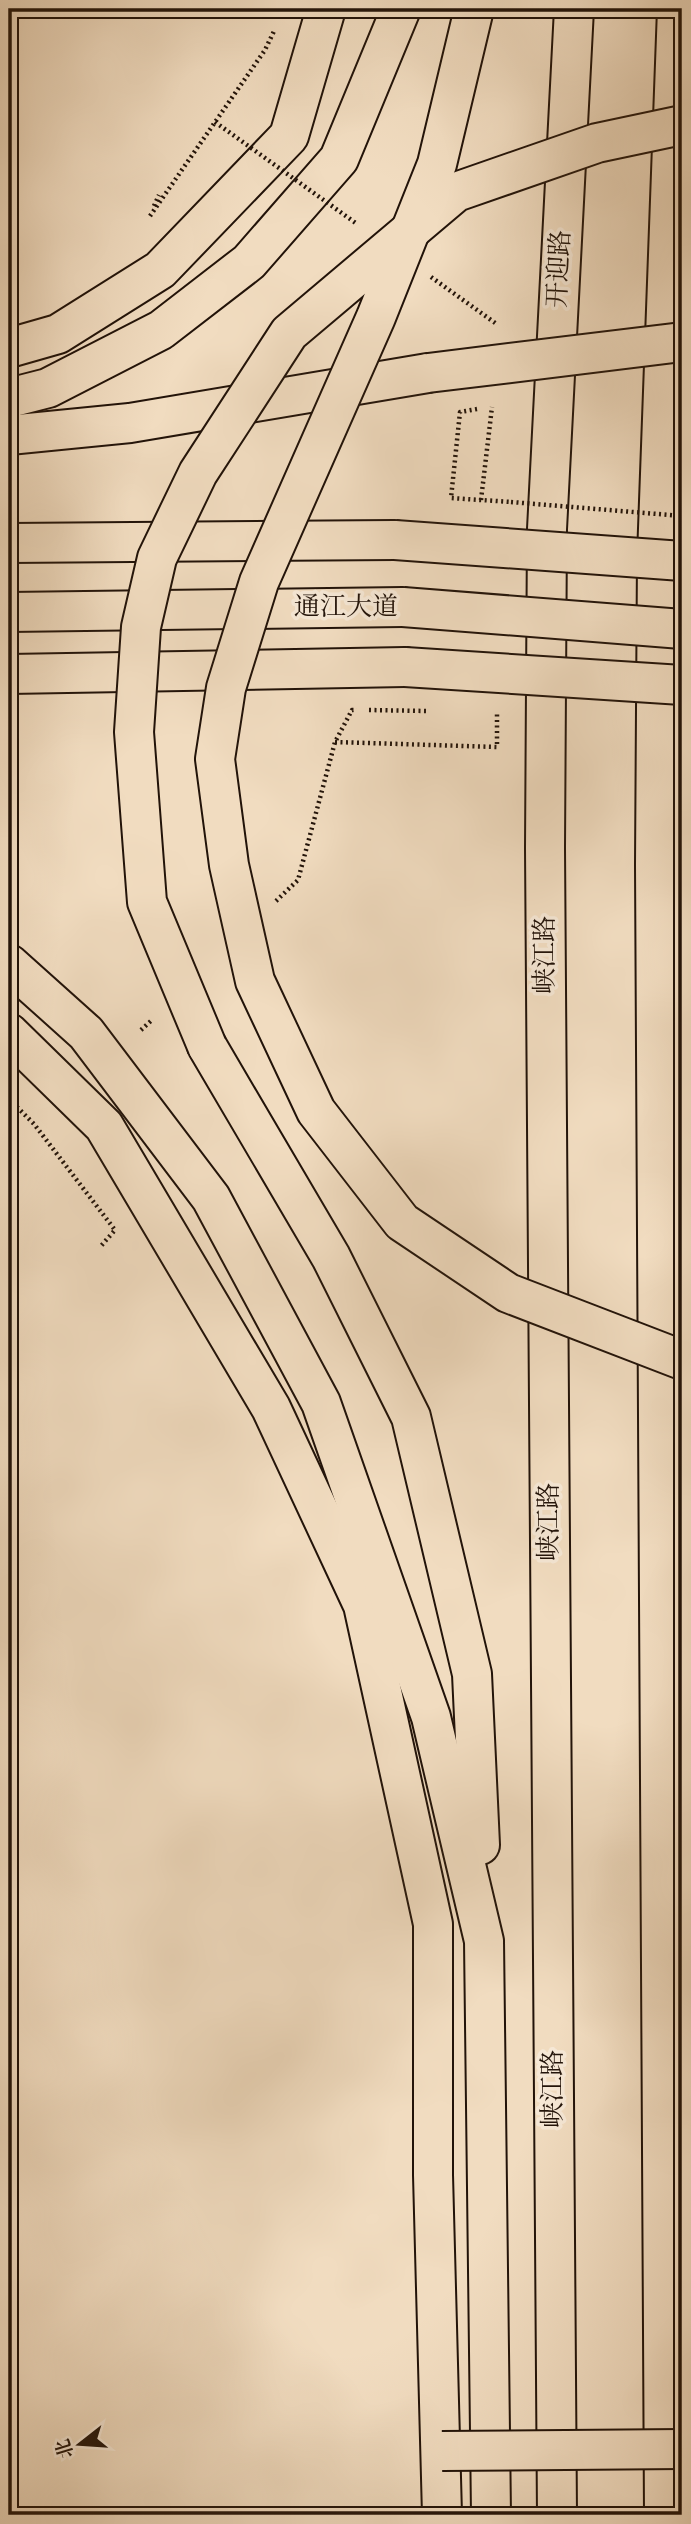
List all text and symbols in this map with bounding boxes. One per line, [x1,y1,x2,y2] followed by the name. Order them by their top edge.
[543,229,575,309] street label: 开迎路
[294,593,398,621] street label: 通江大道
[531,916,559,994] street label: 峡江路
[535,1483,563,1561] street label: 峡江路
[539,2050,567,2128] street label: 峡江路
[46,2408,116,2478] north arrow
[52,2436,78,2461] text: 北

